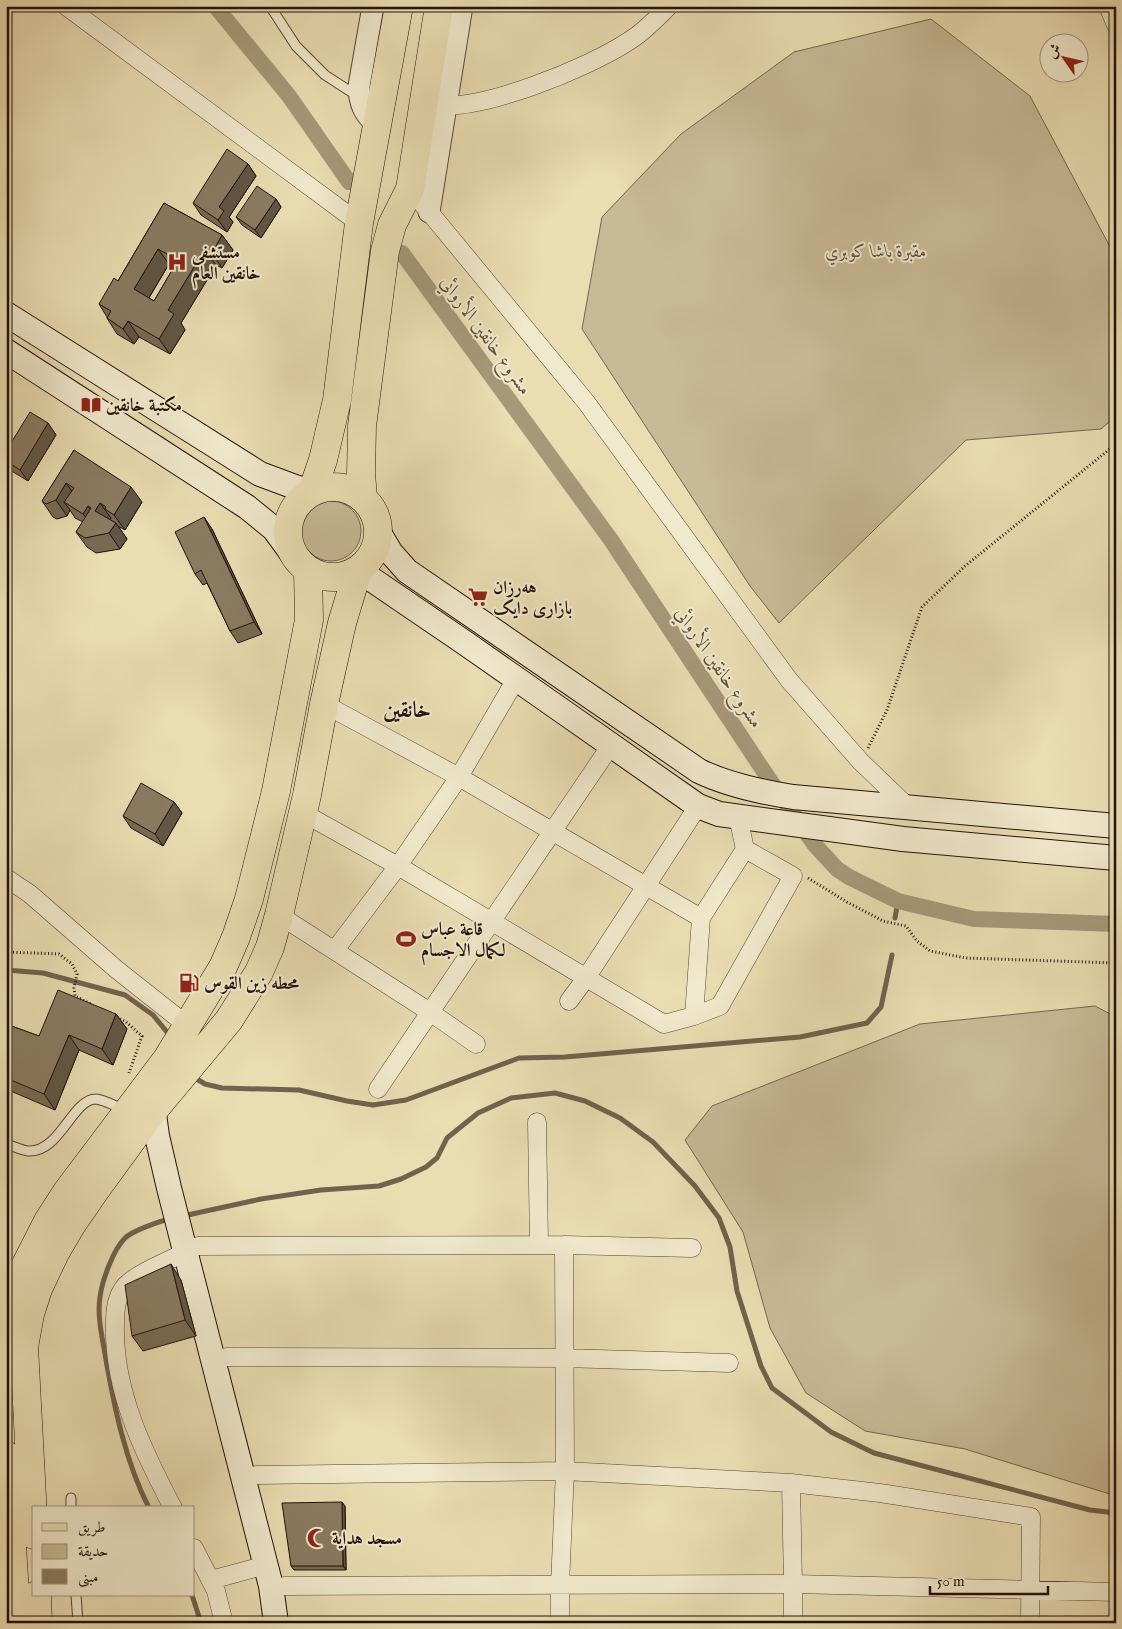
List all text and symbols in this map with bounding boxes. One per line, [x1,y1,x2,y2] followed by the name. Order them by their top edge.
[1040,32,1090,82] north arrow
[1043,40,1065,62] text: ش
[825,241,927,266] park label: مقبرة باشا كوبري
[191,242,261,289] place label: مستشفى خانقين العام
[166,251,188,273] hospital icon: مستشفى خانقين العام
[432,270,539,402] water label: مشروع خانقين الأروائي
[80,394,102,416] library icon: مكتبة خانقين
[106,395,182,418] place label: مكتبة خانقين
[493,577,572,621] place label: هەرزان بازاری دایک
[467,586,489,608] supermarket icon: هەرزان بازاری دایک
[667,601,770,735] water label: مشروع خانقين الأروائي
[383,697,431,725] district label: خانقين
[421,919,506,966] place label: قاعة عباس لكمال الاجسام
[395,928,417,950] sports icon: قاعة عباس لكمال الاجسام
[178,972,200,994] fuel station icon: محطه زين القوس
[204,973,300,996] place label: محطه زين القوس
[32,1506,195,1596] legend
[78,1518,105,1537] text: طريق
[306,1527,328,1549] mosque icon: مسجد هداية
[332,1528,402,1551] place label: مسجد هداية
[78,1542,108,1561] text: حديقة
[930,1564,1047,1596] scale bar
[78,1568,98,1588] text: مبنى
[937,1572,965,1591] text: 50 m

